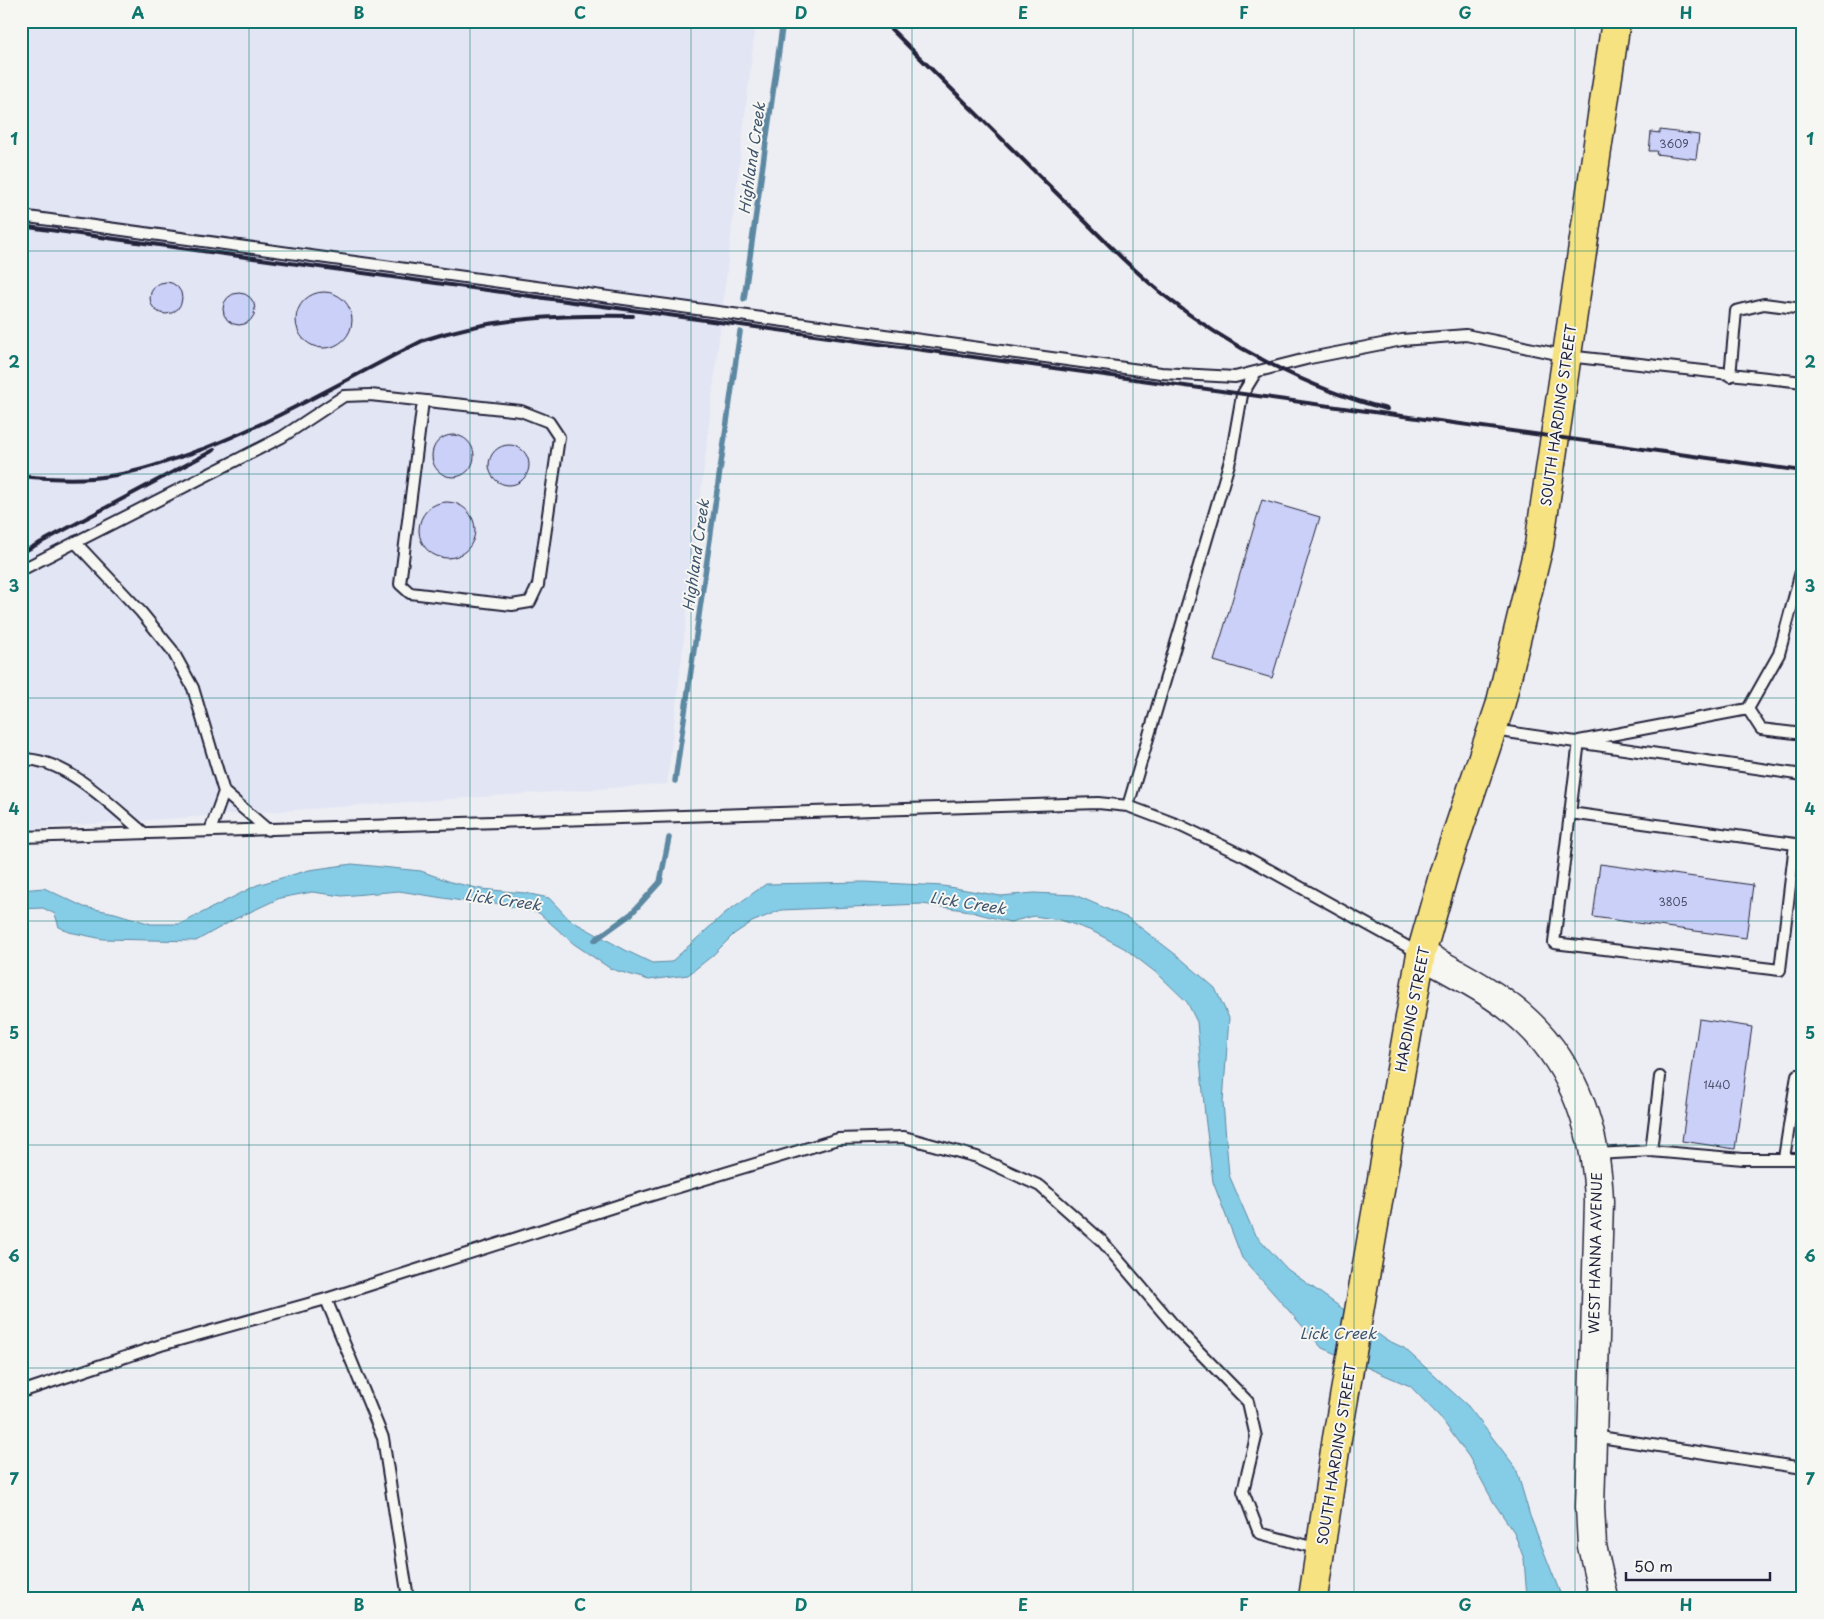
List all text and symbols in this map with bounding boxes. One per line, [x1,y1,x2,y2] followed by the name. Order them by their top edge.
[132,0,145,24] text: A
[354,0,365,24] text: B
[574,0,586,24] text: C
[795,0,807,24] text: D
[1018,0,1028,24] text: E
[1239,0,1249,24] text: F
[1458,0,1472,24] text: G
[1680,0,1692,24] text: H
[732,100,770,215] water label: Highland Creek
[10,126,18,150] text: 1
[1806,126,1814,150] text: 1
[1659,135,1689,152] house number: 3609
[1535,322,1581,507] street label: SOUTH HARDING STREET
[8,349,20,373] text: 2
[1804,349,1816,373] text: 2
[676,497,714,612] water label: Highland Creek
[9,573,19,597] text: 3
[1805,573,1815,597] text: 3
[9,796,20,820] text: 4
[1805,796,1816,820] text: 4
[463,882,543,916] water label: Lick Creek
[928,885,1008,919] water label: Lick Creek
[1658,893,1688,910] house number: 3805
[1390,944,1435,1073] street label: HARDING STREET
[9,1020,19,1044] text: 5
[1805,1020,1815,1044] text: 5
[1704,1076,1730,1093] house number: 1440
[1583,1172,1607,1334] street label: WEST HANNA AVENUE
[8,1243,20,1267] text: 6
[1804,1243,1816,1267] text: 6
[1300,1321,1377,1344] water label: Lick Creek
[1311,1361,1361,1546] street label: SOUTH HARDING STREET
[9,1466,19,1490] text: 7
[1805,1466,1815,1490] text: 7
[1626,1549,1770,1581] scale bar
[1634,1554,1673,1577] text: 50 m
[132,1592,145,1616] text: A
[354,1592,365,1616] text: B
[574,1592,586,1616] text: C
[795,1592,807,1616] text: D
[1018,1592,1028,1616] text: E
[1239,1592,1249,1616] text: F
[1458,1592,1472,1616] text: G
[1680,1592,1692,1616] text: H

